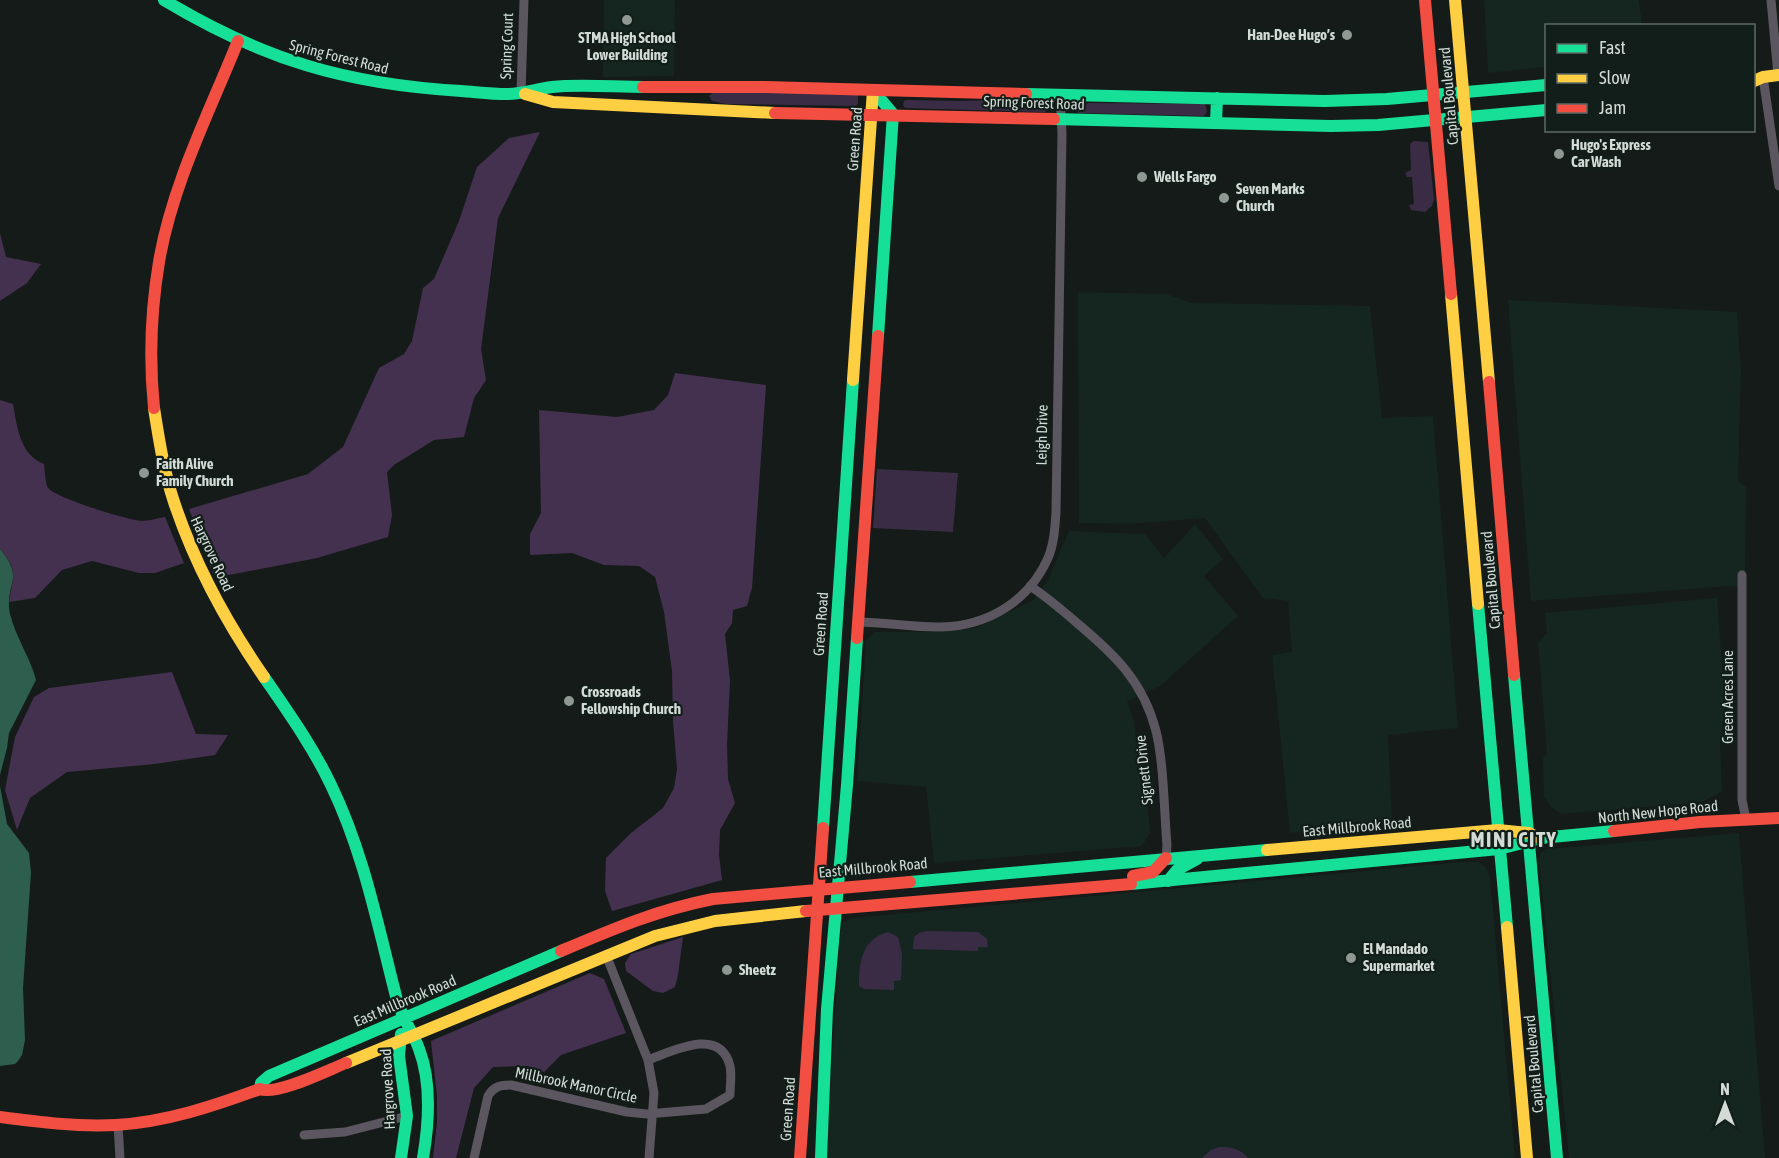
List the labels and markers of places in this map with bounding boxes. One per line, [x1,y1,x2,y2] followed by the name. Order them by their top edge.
[620,13,634,27] marker: STMA High School Lower Building
[1247,26,1336,43] place label: Han-Dee Hugo’s
[1340,28,1354,42] marker: Han-Dee Hugo’s
[578,29,677,63] place label: STMA High School Lower Building
[1571,136,1651,170] place label: Hugo's Express Car Wash
[1552,147,1566,161] marker: Hugo's Express Car Wash
[1153,168,1216,185] place label: Wells Fargo
[1135,170,1149,184] marker: Wells Fargo
[1236,180,1305,214] place label: Seven Marks Church
[1217,191,1231,205] marker: Seven Marks Church
[156,455,234,489] place label: Faith Alive Family Church
[137,466,151,480] marker: Faith Alive Family Church
[581,683,681,717] place label: Crossroads Fellowship Church
[562,694,576,708] marker: Crossroads Fellowship Church
[1363,940,1435,974] place label: El Mandado Supermarket
[1344,951,1358,965] marker: El Mandado Supermarket
[739,961,776,978] place label: Sheetz
[720,963,734,977] marker: Sheetz

